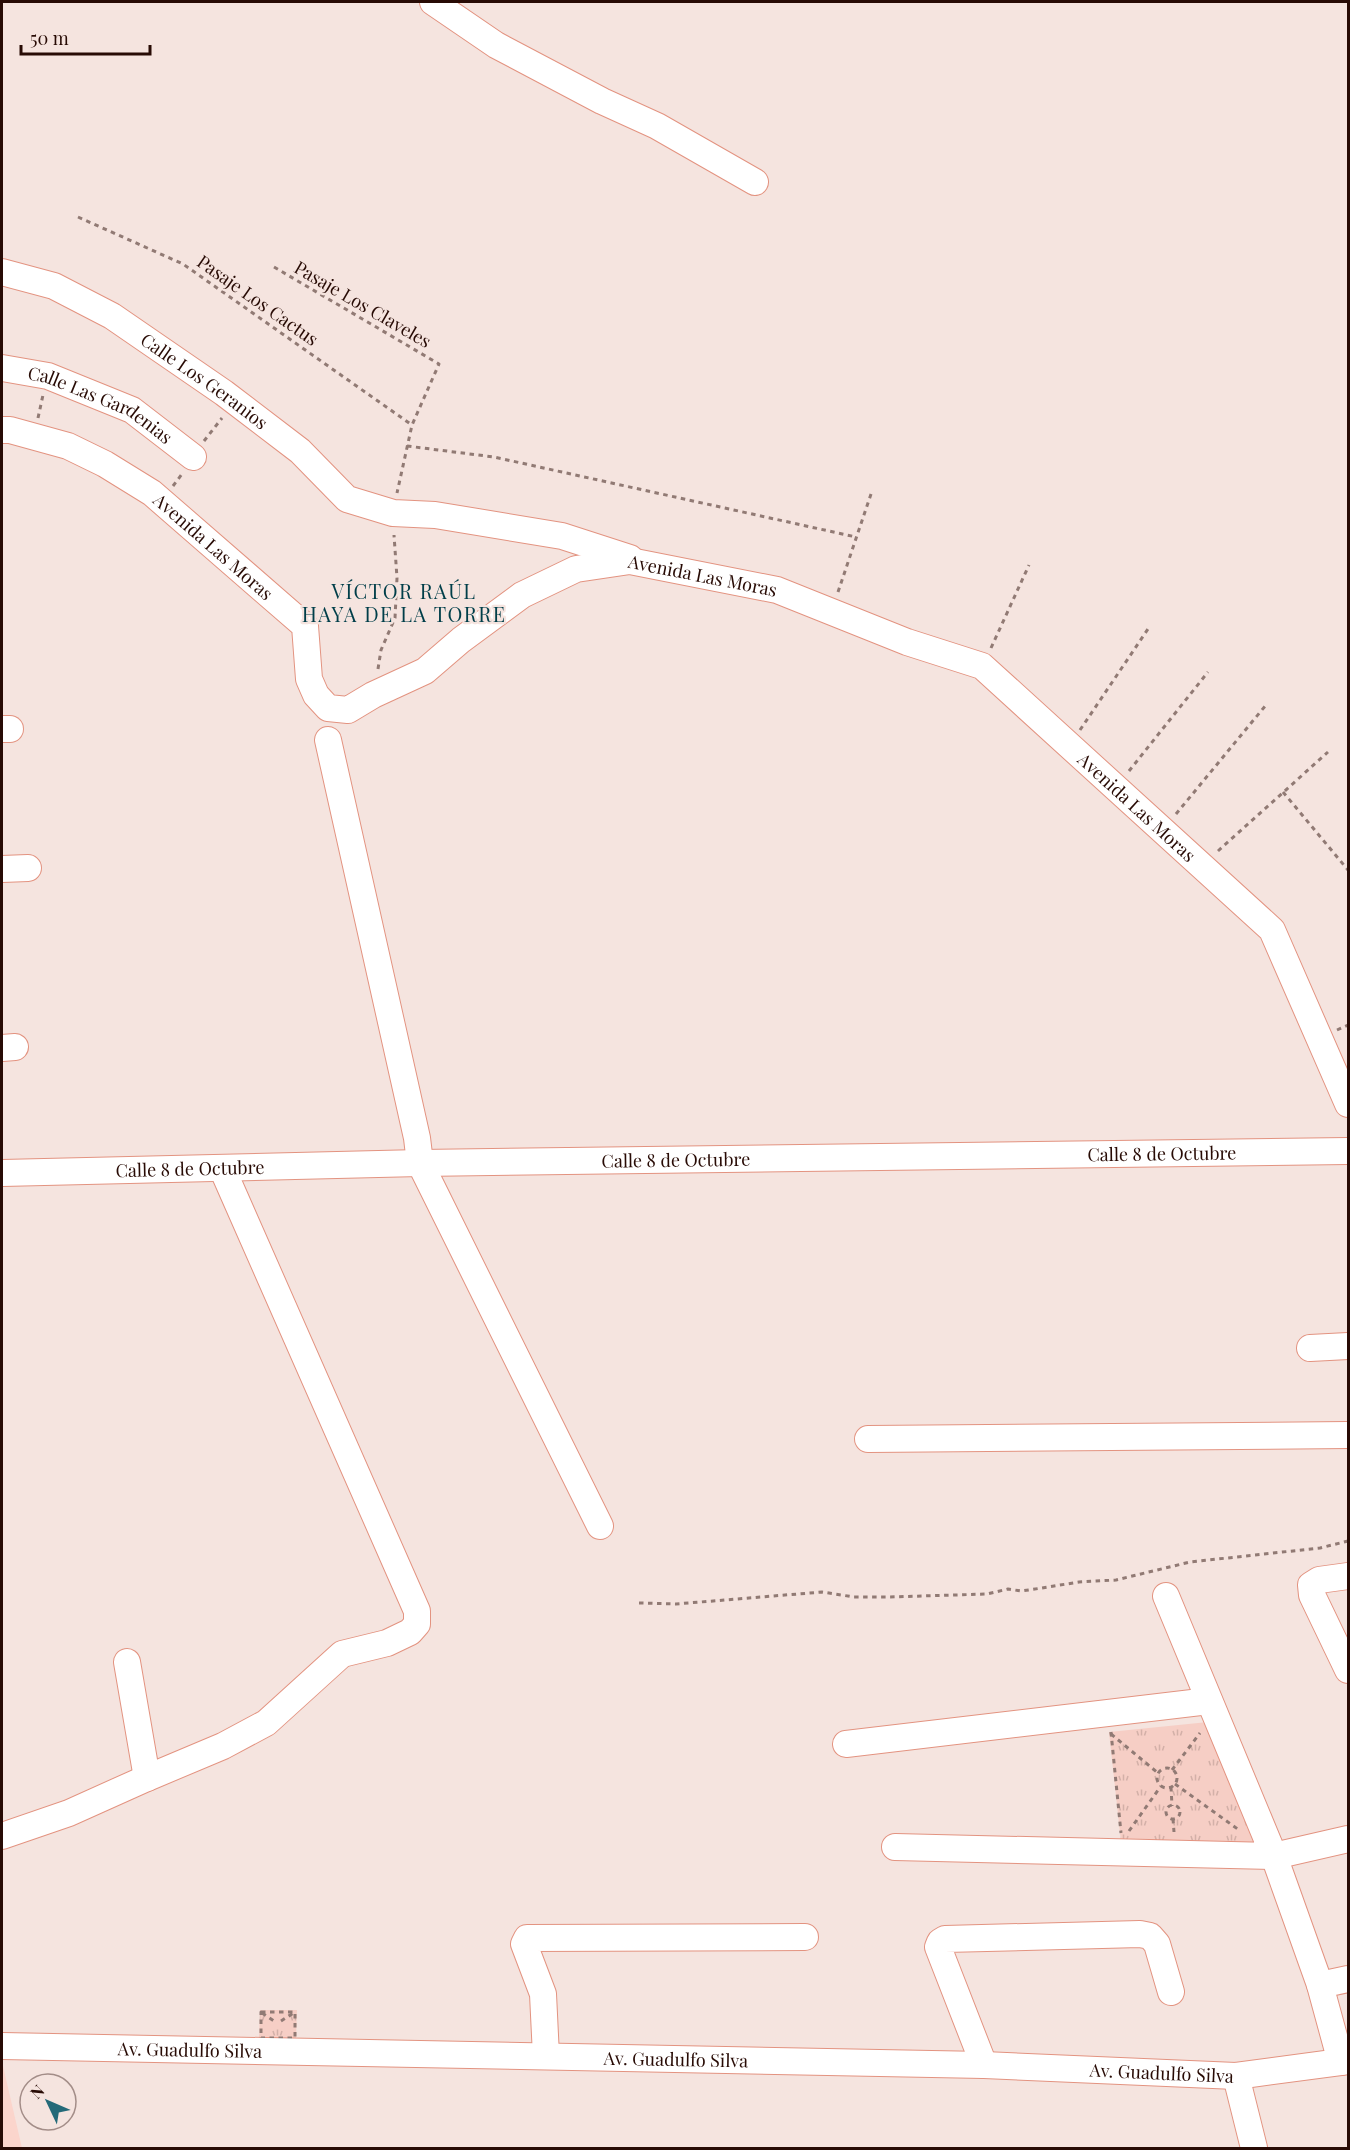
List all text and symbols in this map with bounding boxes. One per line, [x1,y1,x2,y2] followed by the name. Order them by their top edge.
[21,18,150,56] scale bar
[30,26,69,50] text: 50 m
[193,249,323,351] street label: Pasaje Los Cactus
[290,255,436,353] street label: Pasaje Los Claveles
[136,327,273,434] street label: Calle Los Geranios
[26,361,177,449] street label: Calle Las Gardenias
[148,487,278,605] street label: Avenida Las Moras
[625,549,779,602] street label: Avenida Las Moras
[302,577,506,627] district label: VÍCTOR RAÚL HAYA DE LA TORRE
[1072,747,1201,867] street label: Avenida Las Moras
[1087,1140,1236,1166] street label: Calle 8 de Octubre
[601,1147,750,1173] street label: Calle 8 de Octubre
[115,1155,265,1182] street label: Calle 8 de Octubre
[117,2036,262,2063] street label: Av. Guadulfo Silva
[602,2046,748,2072] street label: Av. Guadulfo Silva
[1088,2058,1234,2088] street label: Av. Guadulfo Silva
[18,2072,78,2132] north arrow
[25,2079,49,2103] text: N

